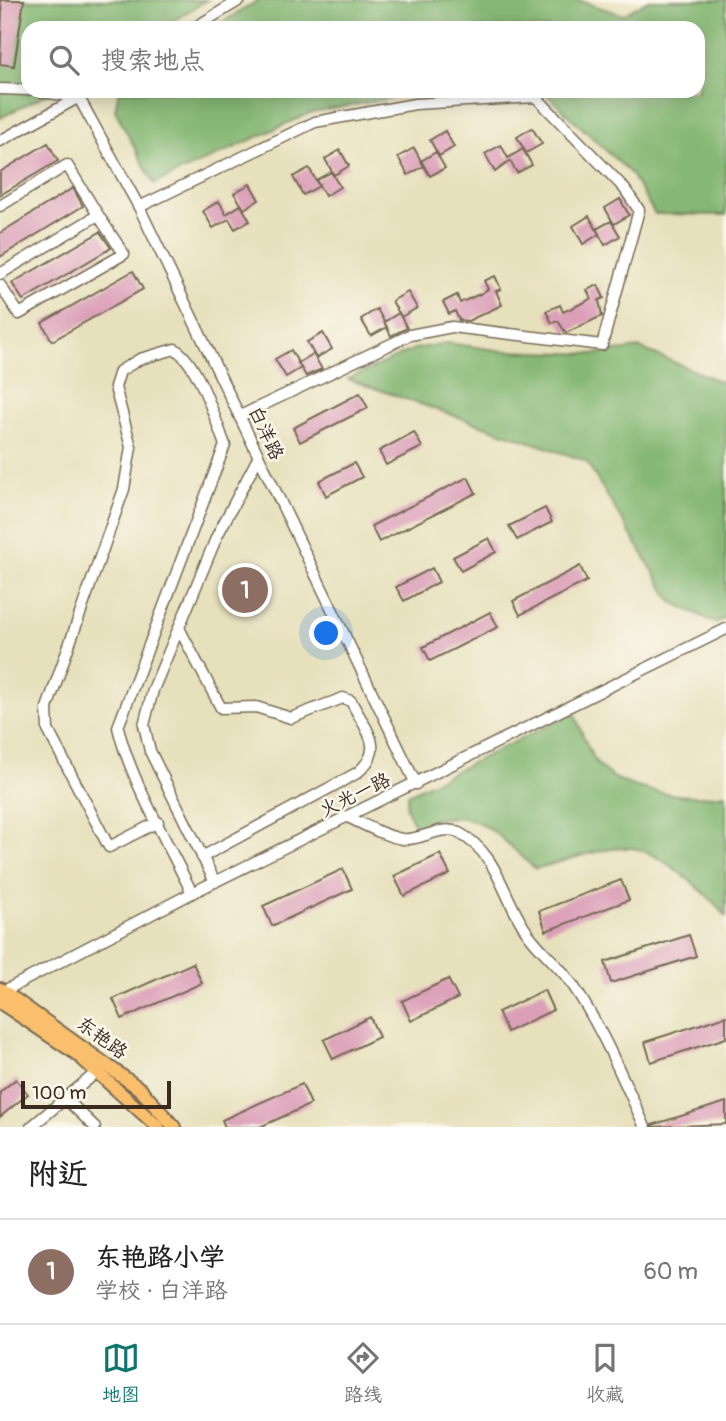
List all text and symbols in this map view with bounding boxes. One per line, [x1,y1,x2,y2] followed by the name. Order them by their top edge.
[21,21,705,98] search box
[45,41,83,79] icon: search
[101,45,205,77] text: 搜索地点
[243,402,289,464] street label: 白洋路
[222,564,268,616] pin: 1
[309,616,343,650] your location
[316,768,394,822] street label: 火光一路
[72,1012,132,1064] street label: 东艳路
[21,1078,172,1110] scale bar
[32,1081,86,1105] text: 100 m
[28,1156,88,1193] text: 附近
[95,1242,225,1274] text: 东艳路小学
[47,1257,56,1286] text: 1
[643,1257,698,1286] text: 60 m
[95,1276,227,1305] text: 学校 · 白洋路
[102,1339,140,1407] tab: 地图
[344,1339,382,1407] tab: 路线
[586,1339,624,1407] tab: 收藏

